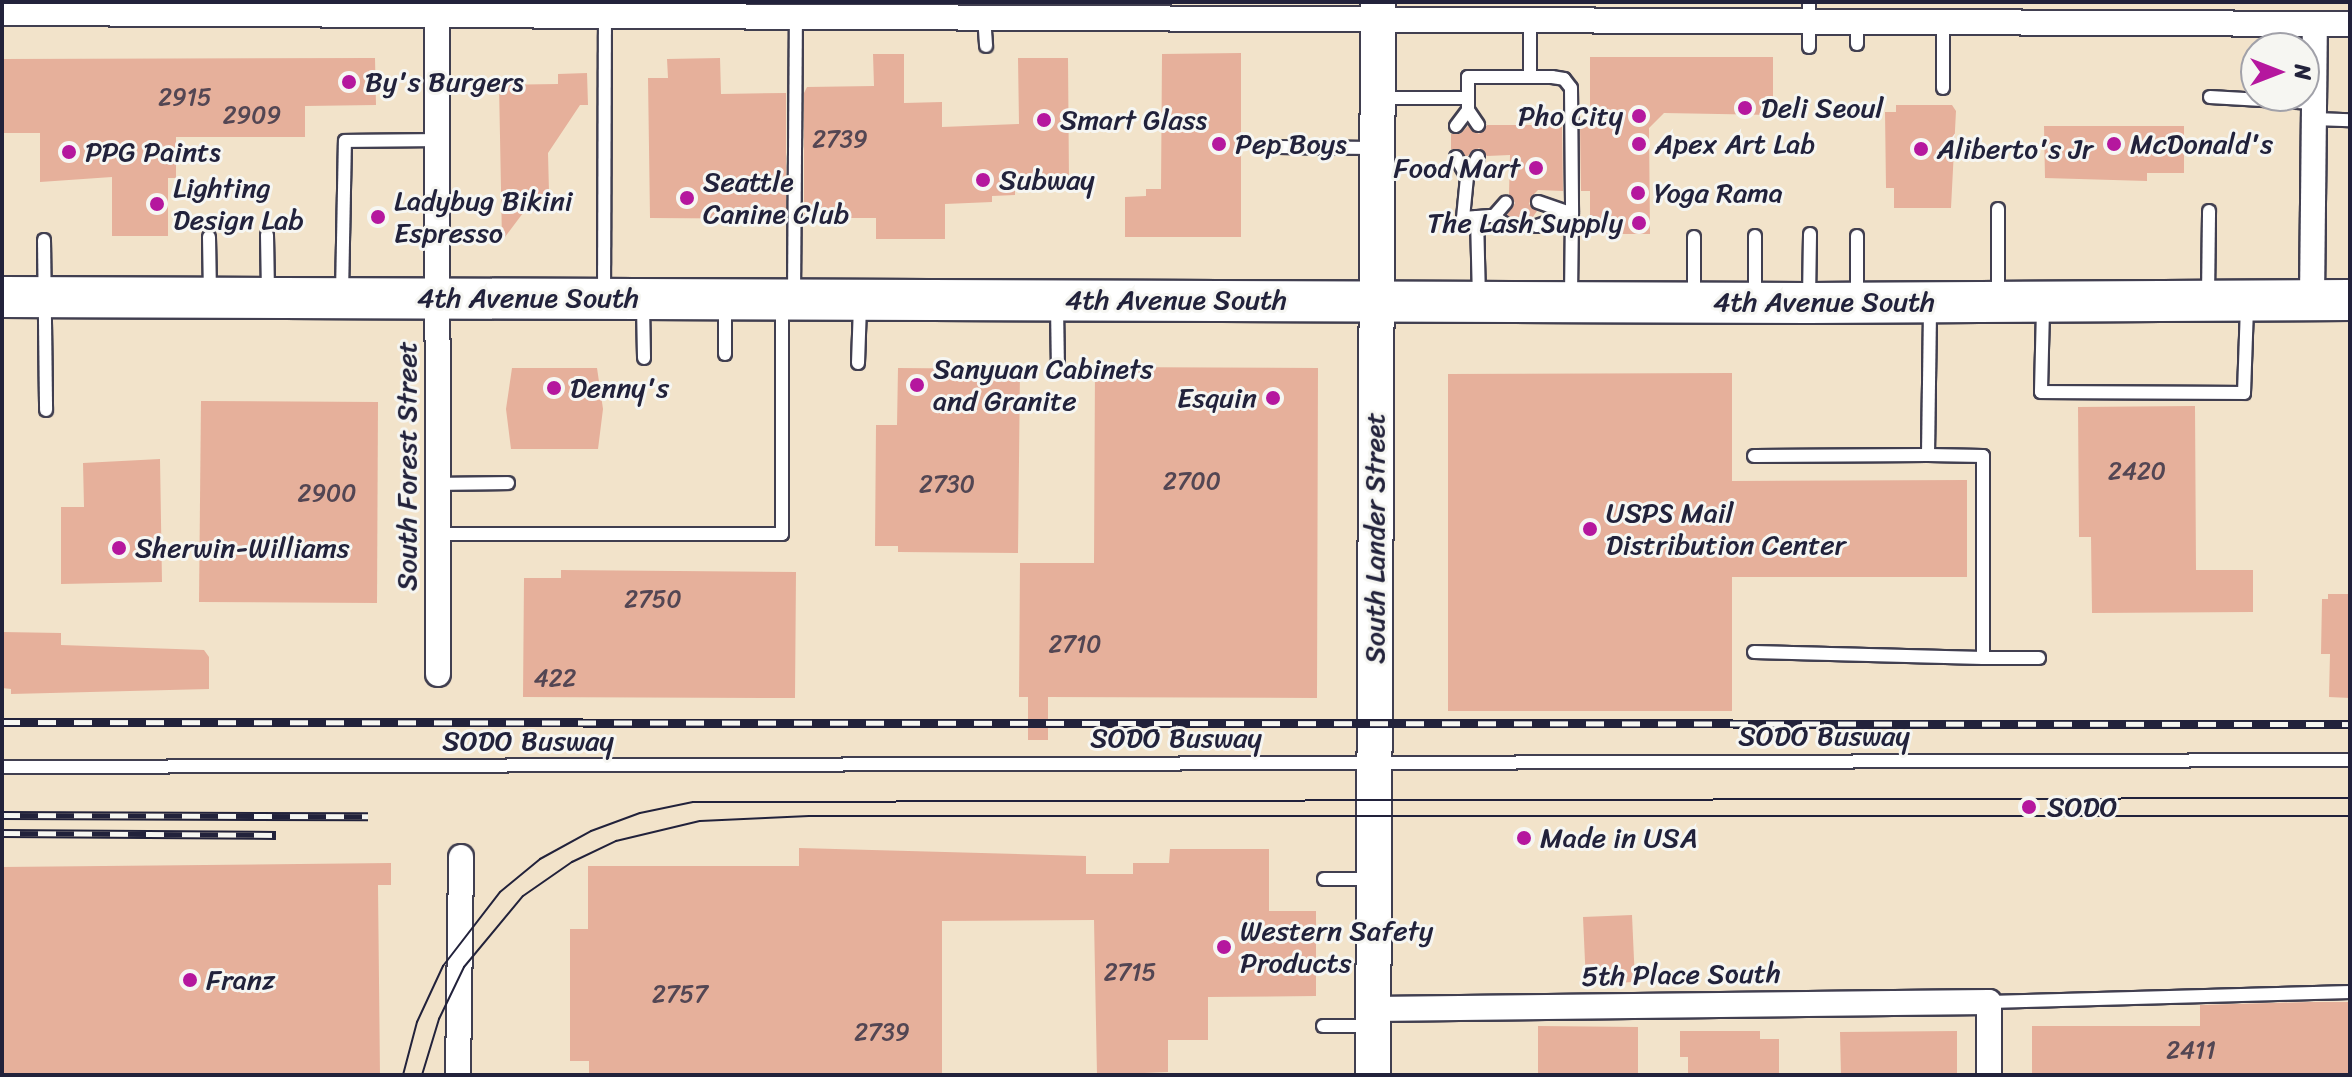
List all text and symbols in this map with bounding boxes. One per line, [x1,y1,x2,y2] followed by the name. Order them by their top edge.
[2240,32,2320,112] north arrow
[2283,64,2322,80] text: N
[365,65,525,99] place label: By's Burgers
[340,73,358,91] marker: By's Burgers
[158,84,212,112] house number: 2915
[1761,91,1884,125] place label: Deli Seoul
[1518,99,1623,133] place label: Pho City
[1736,99,1754,117] marker: Deli Seoul
[223,102,281,130] house number: 2909
[1060,103,1207,137] place label: Smart Glass
[1630,107,1648,125] marker: Pho City
[1035,111,1053,129] marker: Smart Glass
[812,126,868,154] house number: 2739
[1235,127,1348,161] place label: Pep Boys
[1655,127,1816,161] place label: Apex Art Lab
[2130,127,2273,161] place label: McDonald's
[1937,132,2093,166] place label: Aliberto's Jr
[85,135,221,169] place label: PPG Paints
[1210,135,1228,153] marker: Pep Boys
[1630,135,1648,153] marker: Apex Art Lab
[2105,135,2123,153] marker: McDonald's
[1912,140,1930,158] marker: Aliberto's Jr
[60,143,78,161] marker: PPG Paints
[1394,151,1520,185] place label: Food Mart
[1527,159,1545,177] marker: Food Mart
[999,163,1095,197] place label: Subway
[703,165,849,231] place label: Seattle Canine Club
[173,171,304,237] place label: Lighting Design Lab
[974,171,992,189] marker: Subway
[1654,176,1783,210] place label: Yoga Rama
[394,184,572,250] place label: Ladybug Bikini Espresso
[1629,184,1647,202] marker: Yoga Rama
[678,189,696,207] marker: Seattle Canine Club
[148,195,166,213] marker: Lighting Design Lab
[1425,206,1623,240] place label: The Lash Supply
[369,208,387,226] marker: Ladybug Bikini Espresso
[1630,214,1648,232] marker: The Lash Supply
[417,281,639,315] street label: 4th Avenue South
[1065,283,1287,317] street label: 4th Avenue South
[1713,285,1935,319] street label: 4th Avenue South
[390,341,424,591] street label: South Forest Street
[933,352,1153,418] place label: Sanyuan Cabinets and Granite
[570,371,669,405] place label: Denny's
[908,376,926,394] marker: Sanyuan Cabinets and Granite
[545,379,563,397] marker: Denny's
[1177,381,1257,415] place label: Esquin
[1264,389,1282,407] marker: Esquin
[1358,412,1392,664] street label: South Lander Street
[2108,458,2166,486] house number: 2420
[1163,468,1221,496] house number: 2700
[919,471,975,499] house number: 2730
[298,480,356,508] house number: 2900
[1606,496,1847,562] place label: USPS Mail Distribution Center
[1581,520,1599,538] marker: USPS Mail Distribution Center
[135,531,350,565] place label: Sherwin-Williams
[110,539,128,557] marker: Sherwin-Williams
[624,586,682,614] house number: 2750
[1048,631,1102,659] house number: 2710
[534,665,576,693] house number: 422
[1738,719,1910,753] street label: SODO Busway
[1090,721,1262,755] street label: SODO Busway
[442,724,614,758] street label: SODO Busway
[2047,790,2118,824] place label: SODO
[2018,796,2040,818] marker: SODO
[1540,821,1698,855] place label: Made in USA
[1515,829,1533,847] marker: Made in USA
[1240,914,1434,980] place label: Western Safety Products
[1215,938,1233,956] marker: Western Safety Products
[1581,956,1781,994] street label: 5th Place South
[1104,959,1156,987] house number: 2715
[206,963,275,997] place label: Franz
[181,971,199,989] marker: Franz
[652,981,708,1009] house number: 2757
[854,1019,910,1047] house number: 2739
[2166,1037,2216,1065] house number: 2411

